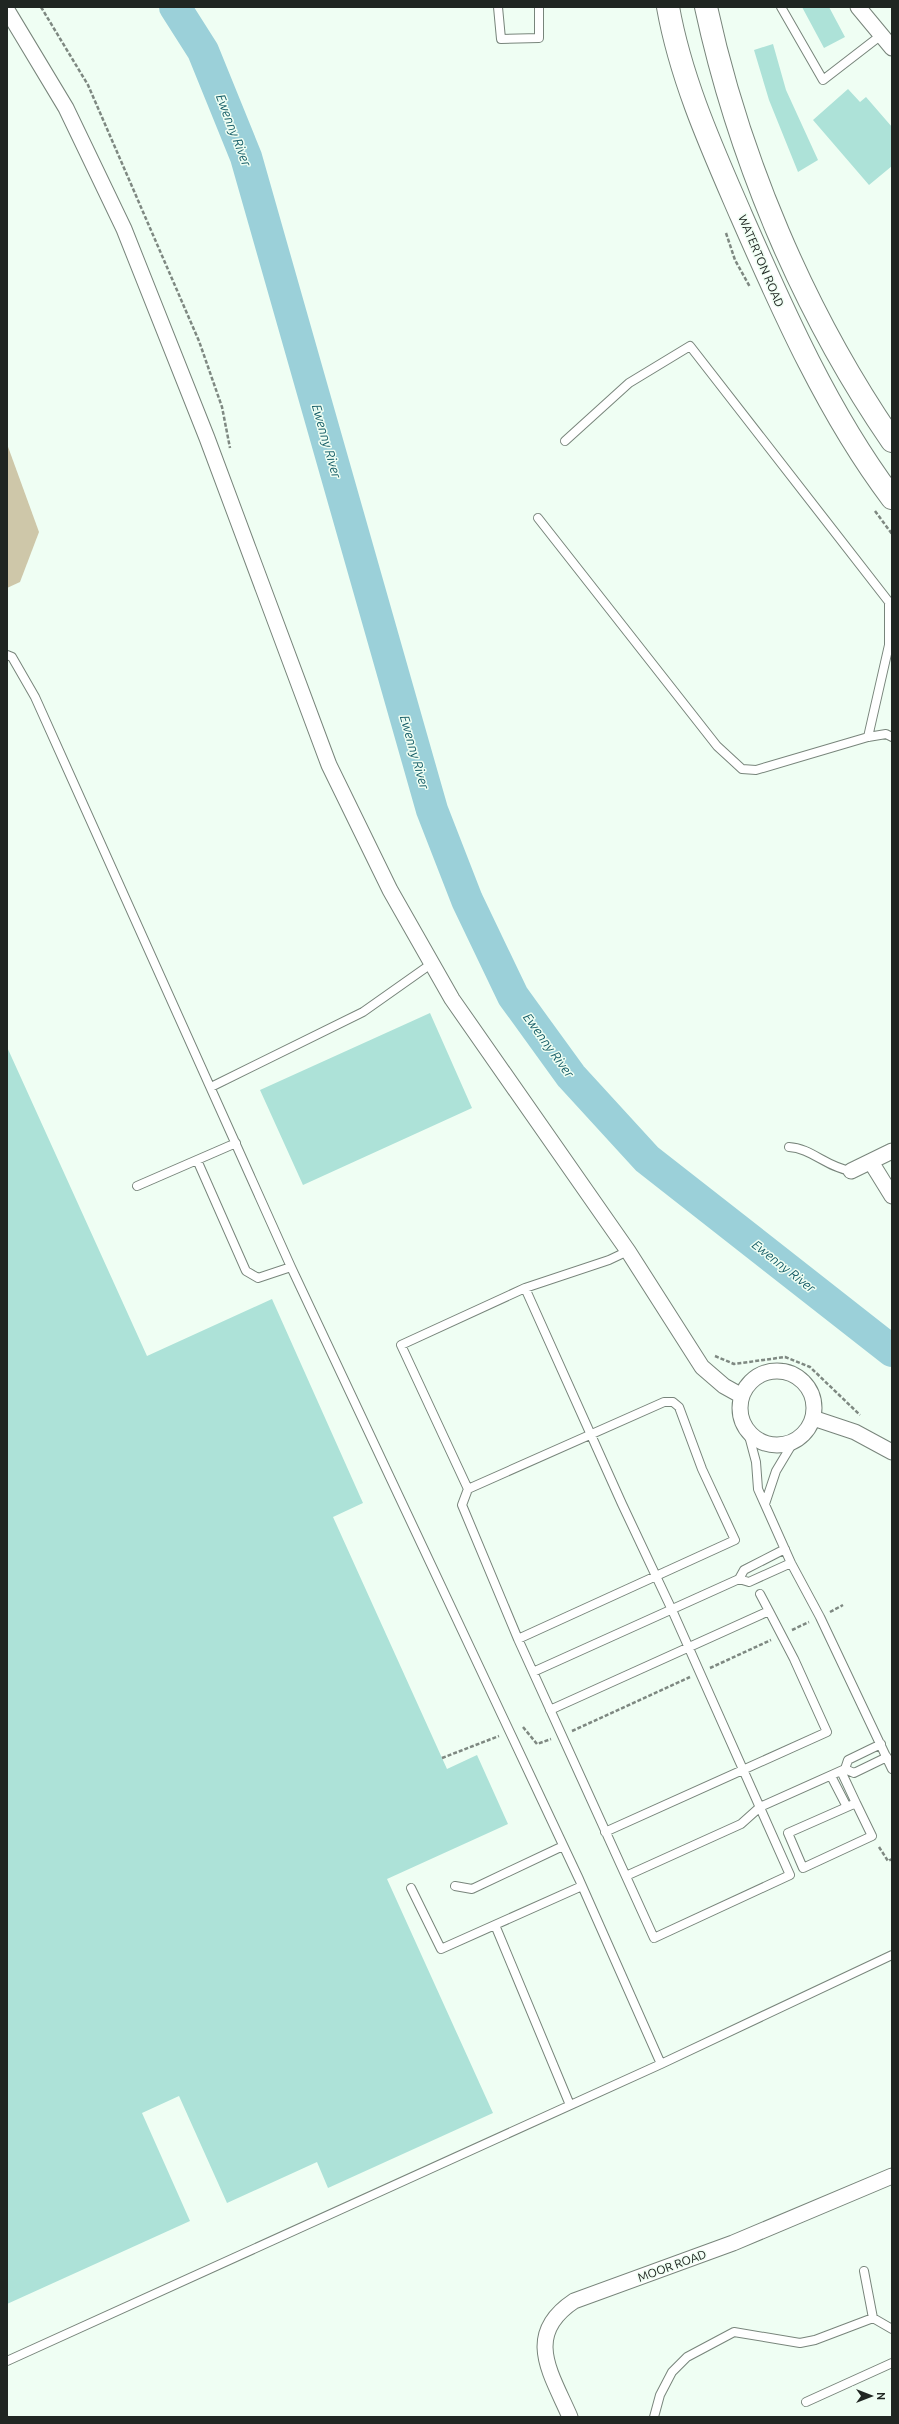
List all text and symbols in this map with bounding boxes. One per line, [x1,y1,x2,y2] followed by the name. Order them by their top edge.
[214,92,255,169] water label: Ewenny River
[736,213,787,309] street label: WATERTON ROAD
[310,402,345,481] water label: Ewenny River
[398,713,433,792] water label: Ewenny River
[521,1010,578,1081] water label: Ewenny River
[750,1237,819,1296] water label: Ewenny River
[636,2247,708,2284] street label: MOOR ROAD
[851,2376,891,2416] north arrow
[875,2392,887,2400] text: N

